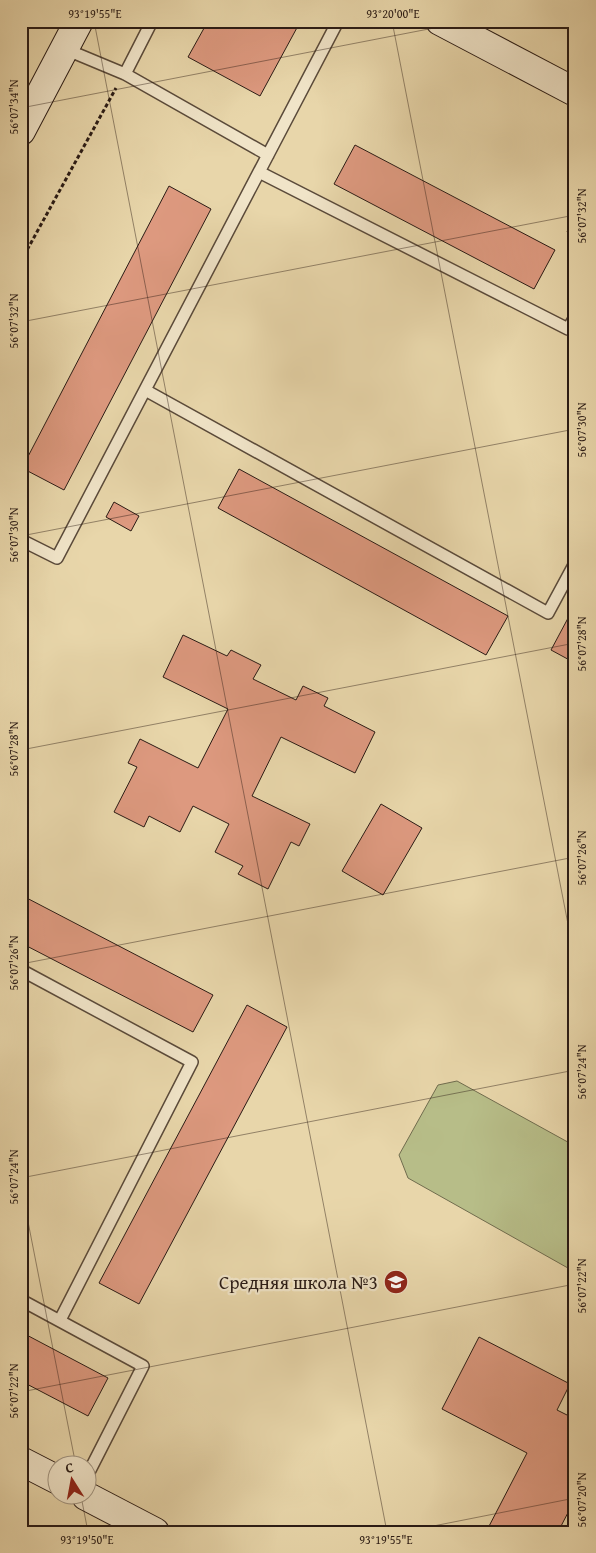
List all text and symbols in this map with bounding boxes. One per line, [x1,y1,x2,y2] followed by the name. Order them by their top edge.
[68,5,122,22] text: 93°19'55"E
[366,5,420,22] text: 93°20'00"E
[5,79,22,135] text: 56°07'34"N
[573,188,590,244] text: 56°07'32"N
[5,293,22,349] text: 56°07'32"N
[573,402,590,458] text: 56°07'30"N
[5,507,22,563] text: 56°07'30"N
[573,616,590,672] text: 56°07'28"N
[5,721,22,777] text: 56°07'28"N
[573,830,590,886] text: 56°07'26"N
[5,935,22,991] text: 56°07'26"N
[573,1044,590,1100] text: 56°07'24"N
[5,1149,22,1205] text: 56°07'24"N
[573,1258,590,1314] text: 56°07'22"N
[219,1268,378,1296] place label: Средняя школа №3
[383,1269,409,1295] school or university icon: Средняя школа №3
[5,1363,22,1419] text: 56°07'22"N
[48,1456,98,1506] north arrow
[64,1457,75,1478] text: С
[573,1472,590,1528] text: 56°07'20"N
[60,1531,114,1548] text: 93°19'50"E
[359,1531,413,1548] text: 93°19'55"E

